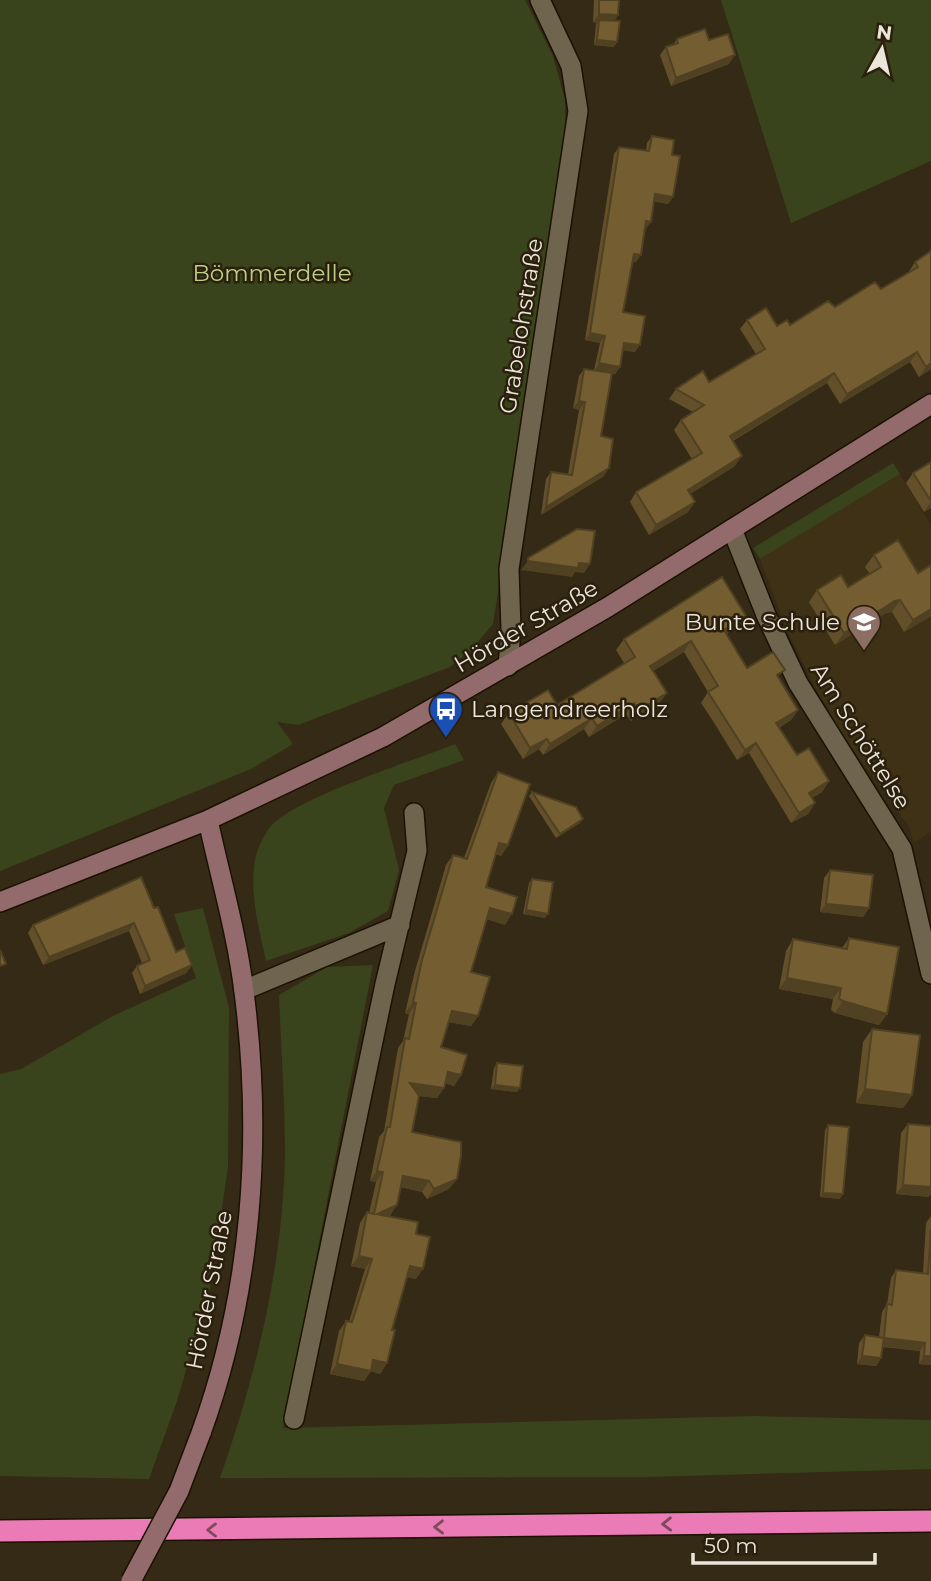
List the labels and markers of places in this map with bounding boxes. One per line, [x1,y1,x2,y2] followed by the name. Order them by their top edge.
[845,603,883,652] school or university icon: Bunte Schule
[685,608,840,636] place label: Bunte Schule
[427,690,465,739] bus stop icon: Langendreerholz
[471,695,668,723] place label: Langendreerholz

